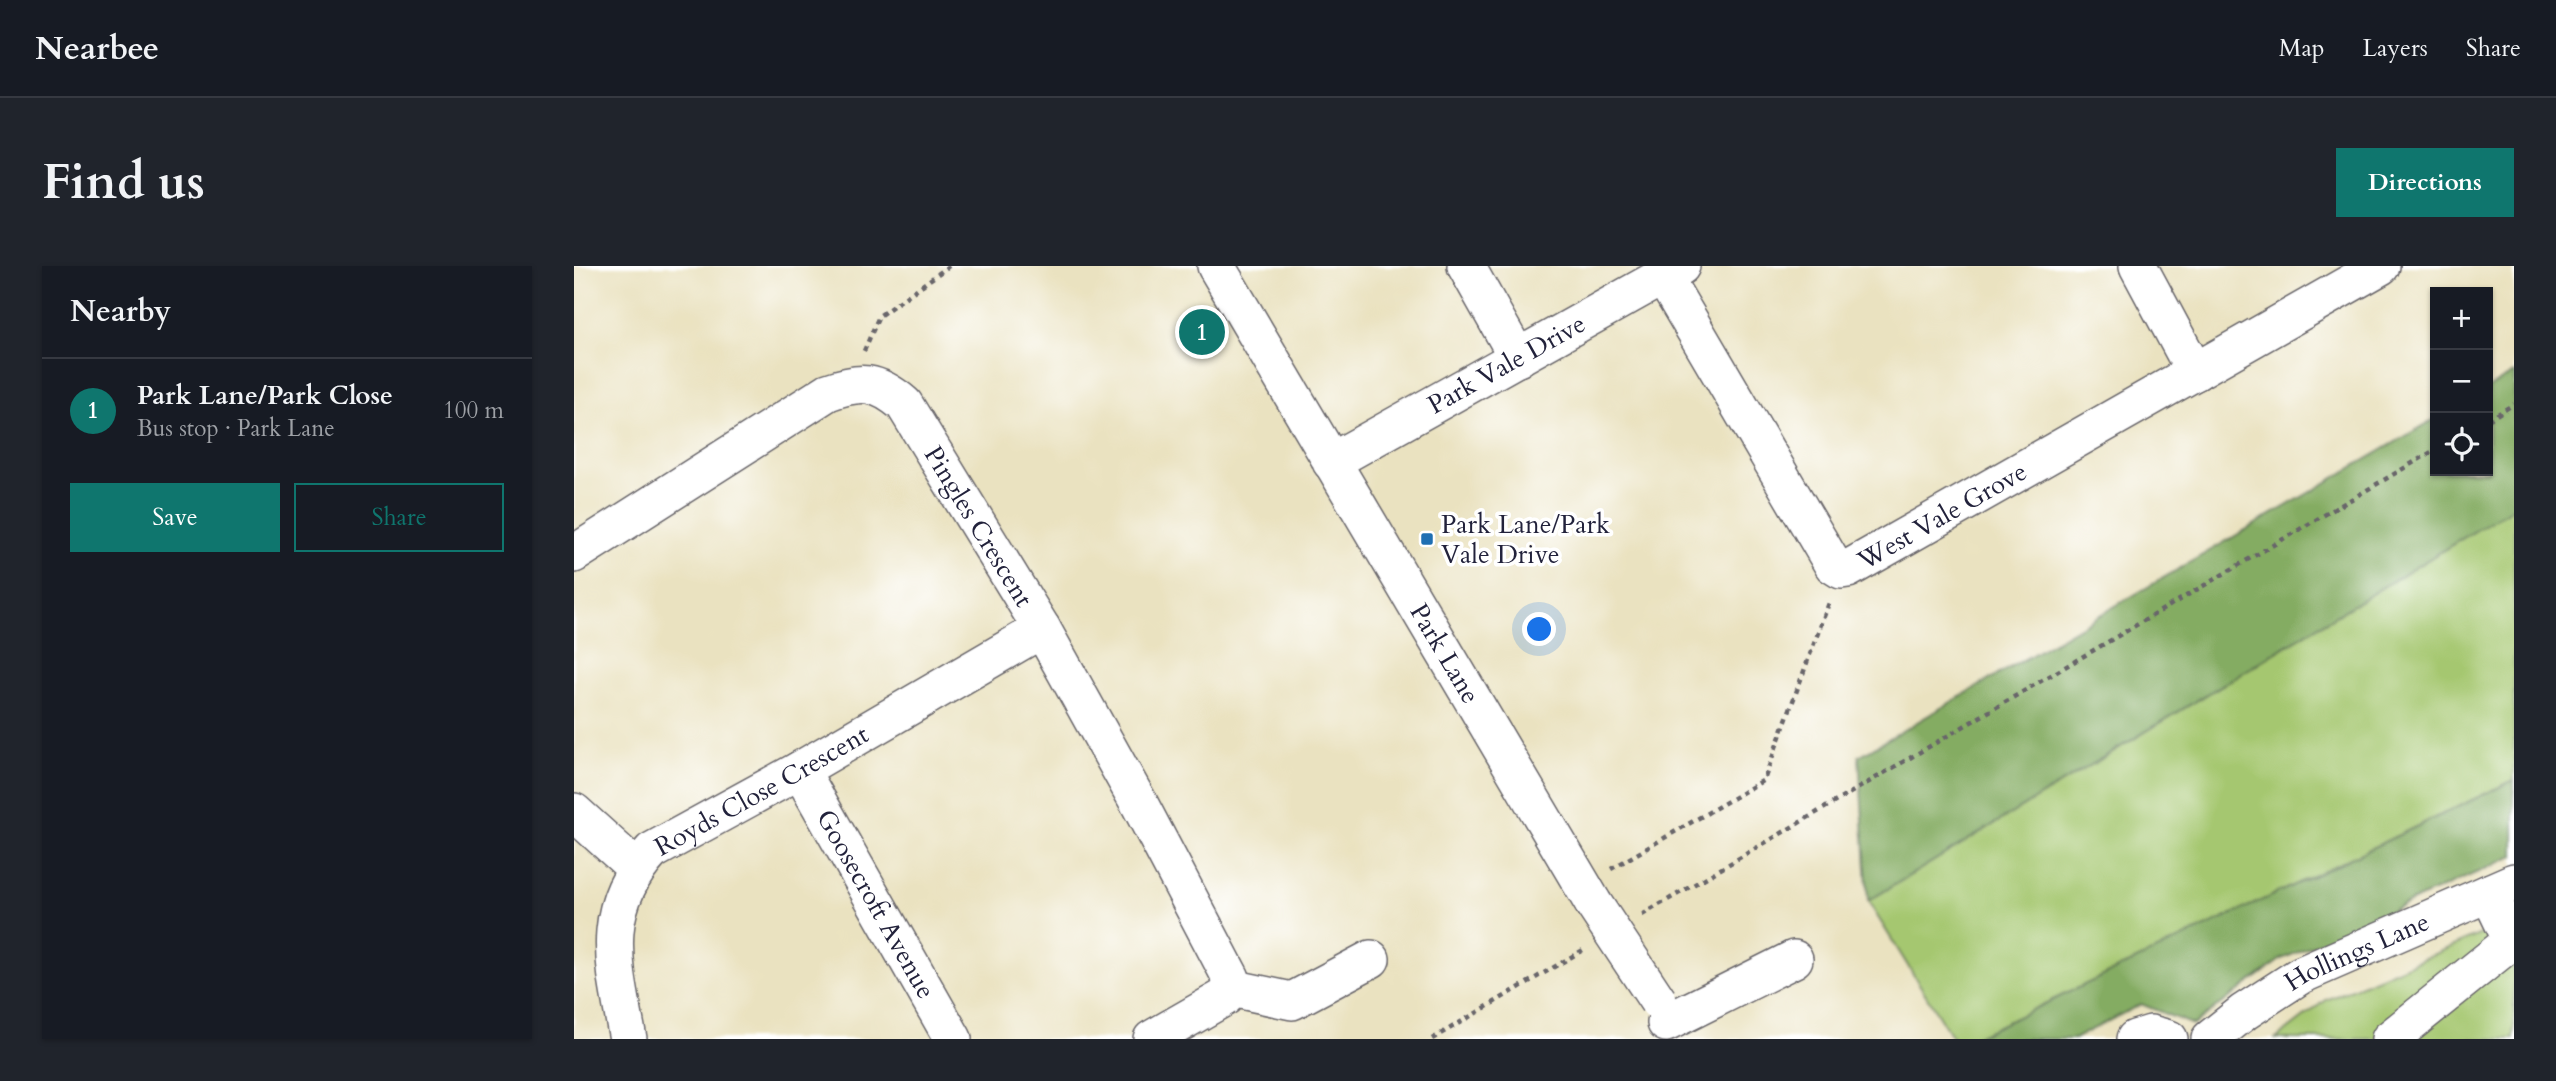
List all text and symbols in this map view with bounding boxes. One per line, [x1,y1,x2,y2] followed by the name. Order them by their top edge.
[35,26,159,71] text: Nearbee
[2279,32,2325,65] text: Map
[2363,32,2428,65] text: Layers
[2466,32,2521,65] text: Share
[2336,148,2514,217] button: Directions
[42,149,205,216] text: Find us
[2430,287,2493,476] map controls
[2430,287,2493,350] button: +
[70,291,171,332] text: Nearby
[1179,306,1225,358] pin: 1
[1421,306,1592,422] street label: Park Vale Drive
[2430,350,2493,413] button: −
[137,378,393,413] text: Park Lane/Park Close
[87,395,99,426] text: 1
[443,395,504,426] text: 100 m
[137,413,335,444] text: Bus stop · Park Lane
[2430,413,2493,476] button: locate
[916,439,1042,613] street label: Pingles Crescent
[1850,454,2033,578] street label: West Vale Grove
[70,483,280,552] button: Save
[294,483,504,552] button: Share
[1441,507,1610,572] place label: Park Lane/Park Vale Drive
[1419,531,1435,547] marker: Park Lane/Park Vale Drive
[1402,597,1488,710] street label: Park Lane
[1522,612,1556,646] your location
[648,716,875,864] street label: Royds Close Crescent
[808,803,944,1005] street label: Goosecroft Avenue
[2277,904,2435,999] street label: Hollings Lane

